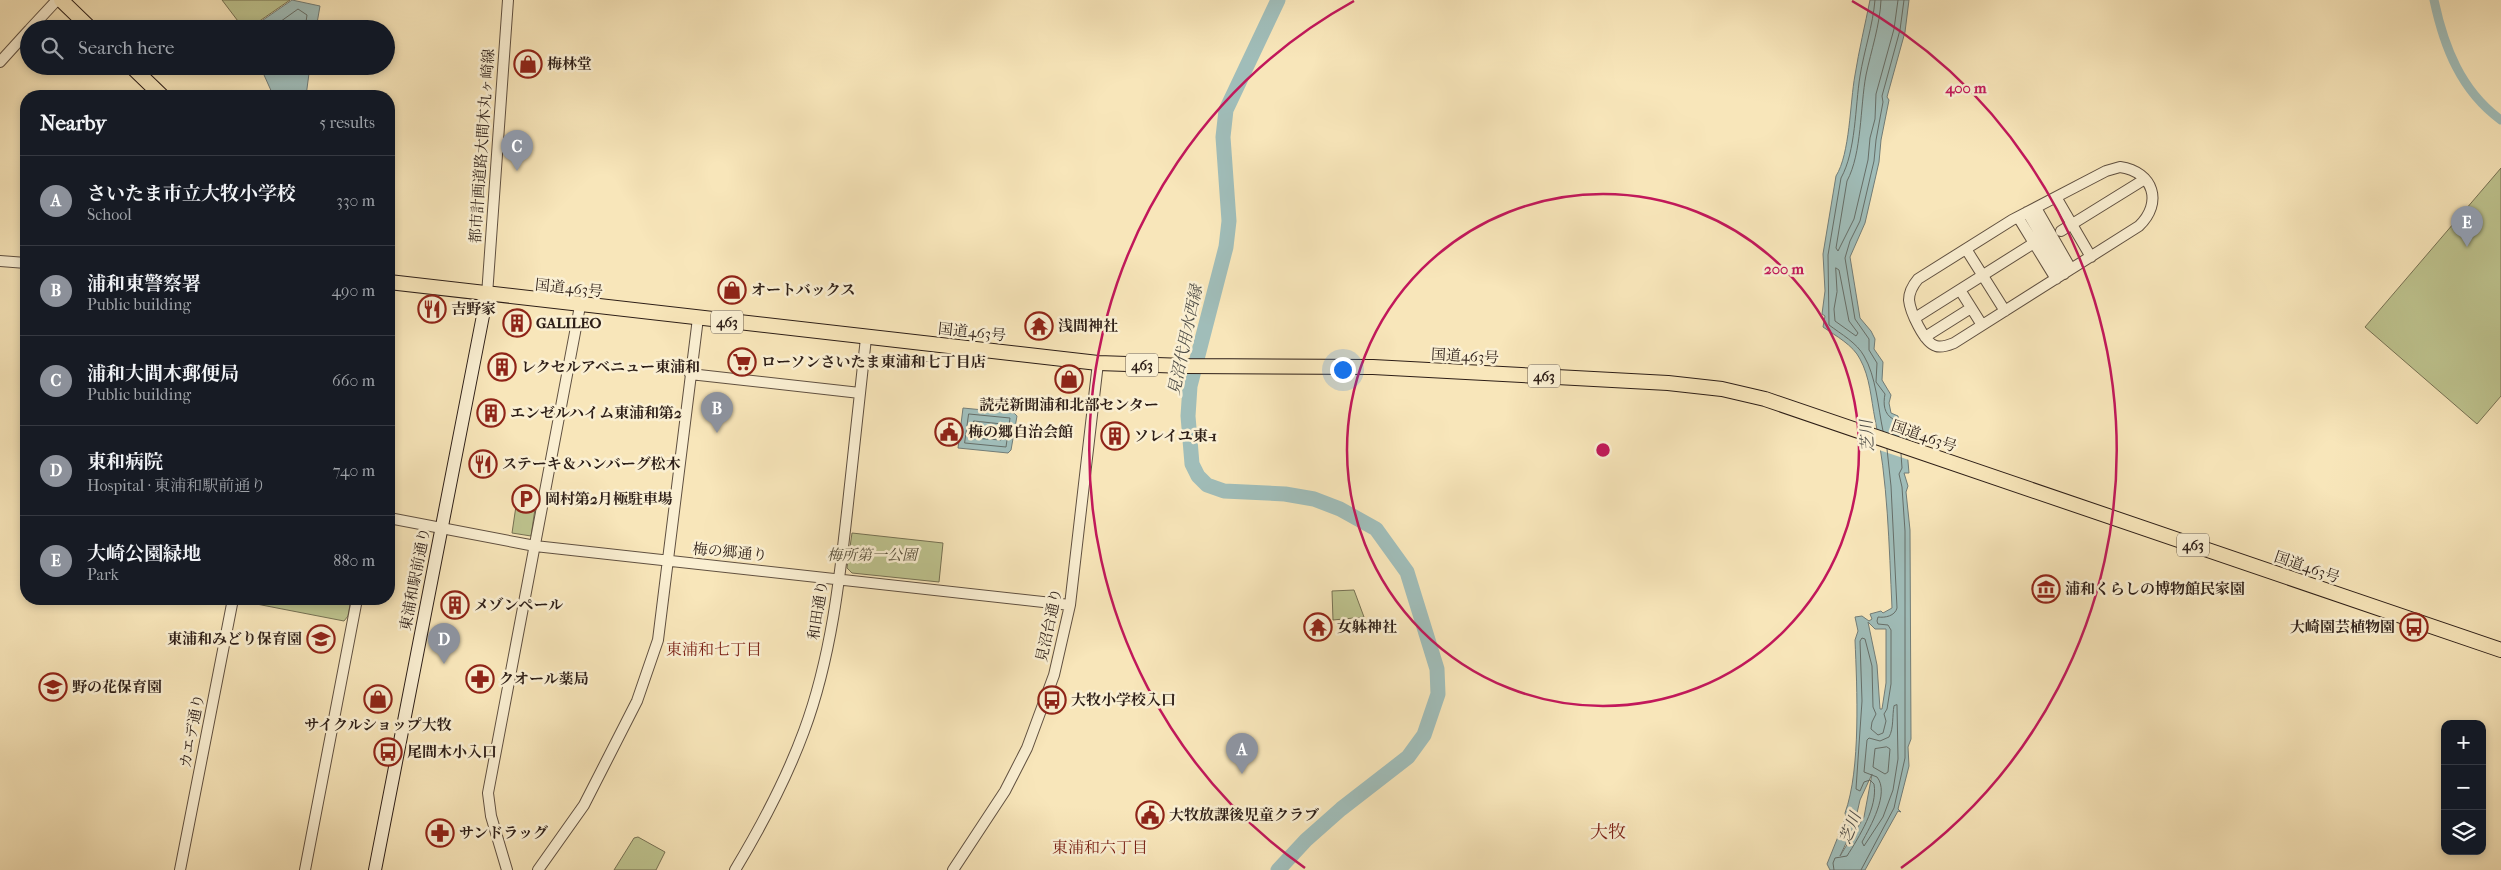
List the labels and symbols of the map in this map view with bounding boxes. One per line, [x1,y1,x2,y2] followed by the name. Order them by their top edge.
[466,48,498,244] street label: 都市計画道路大間木丸ヶ崎線
[513,49,543,79] shop icon: 梅林堂
[547,55,592,73] place label: 梅林堂
[1944,79,1987,97] text: 400 m
[501,130,533,171] pin: C
[2451,206,2483,247] pin: E
[1764,260,1804,278] text: 200 m
[534,275,604,301] street label: 国道463号
[717,275,747,305] shop icon: オートバックス
[751,281,856,299] place label: オートバックス
[1164,281,1206,397] water label: 見沼代用水西縁
[417,294,447,324] restaurant icon: 吉野家
[451,300,496,318] place label: 吉野家
[502,308,532,338] building icon: GALILEO
[711,311,743,334] road number: 463
[1024,311,1054,341] temple icon: 浅間神社
[536,314,601,332] place label: GALILEO
[1058,317,1118,335] place label: 浅間神社
[937,319,1007,345] street label: 国道463号
[1431,345,1499,367] street label: 国道463号
[727,347,757,377] supermarket icon: ローソンさいたま東浦和七丁目店
[487,352,517,382] building icon: レクセルアベニュー東浦和
[761,353,985,371] place label: ローソンさいたま東浦和七丁目店
[1126,354,1158,376] road number: 463
[1330,357,1356,383] your location
[521,358,700,376] place label: レクセルアベニュー東浦和
[1054,364,1084,394] shop icon: 読売新聞浦和北部センター
[1528,364,1560,388] road number: 463
[701,392,733,433] pin: B
[979,396,1159,414] place label: 読売新聞浦和北部センター
[476,398,506,428] building icon: エンゼルハイム東浦和第2
[510,404,682,422] place label: エンゼルハイム東浦和第2
[1889,416,1959,456] street label: 国道463号
[934,417,964,447] public building icon: 梅の郷自治会館
[1856,417,1878,453] water label: 芝川
[1100,421,1130,451] building icon: ソレイユ東-1
[968,423,1073,441] place label: 梅の郷自治会館
[1134,427,1217,445] place label: ソレイユ東-1
[1594,441,1612,459] centre of rings
[468,449,498,479] restaurant icon: ステーキ＆ハンバーグ松木
[502,455,681,473] place label: ステーキ＆ハンバーグ松木
[511,484,541,514] parking icon: 岡村第2月極駐車場
[545,490,673,508] place label: 岡村第2月極駐車場
[396,526,434,632] street label: 東浦和駅前通り
[2177,534,2209,556] road number: 463
[692,540,768,564] street label: 梅の郷通り
[827,546,920,564] park label: 梅所第一公園
[2272,547,2342,587] street label: 国道463号
[2031,574,2061,604] museum icon: 浦和くらしの博物館民家園
[804,579,832,641] street label: 和田通り
[2065,580,2245,598] place label: 浦和くらしの博物館民家園
[1032,586,1066,664] street label: 見沼台通り
[440,590,470,620] building icon: メゾンペール
[474,596,563,614] place label: メゾンペール
[1303,612,1333,642] temple icon: 女躰神社
[2399,612,2429,642] bus stop icon: 大崎園芸植物園
[1337,618,1397,636] place label: 女躰神社
[2290,618,2395,636] place label: 大崎園芸植物園
[428,623,460,664] pin: D
[306,624,336,654] school or university icon: 東浦和みどり保育園
[167,630,302,648] place label: 東浦和みどり保育園
[666,640,762,659] district label: 東浦和七丁目
[465,664,495,694] pharmacy icon: クオール薬局
[499,670,589,688] place label: クオール薬局
[38,672,68,702] school or university icon: 野の花保育園
[72,678,162,696] place label: 野の花保育園
[363,684,393,714] shop icon: サイクルショップ大牧
[1037,685,1067,715] bus stop icon: 大牧小学校入口
[1071,691,1176,709] place label: 大牧小学校入口
[176,692,208,770] street label: カエデ通り
[304,716,452,734] place label: サイクルショップ大牧
[1226,733,1258,774] pin: A
[373,737,403,767] bus stop icon: 尾間木小入口
[407,743,497,761] place label: 尾間木小入口
[1135,800,1165,830] public building icon: 大牧放課後児童クラブ
[1169,806,1319,824] place label: 大牧放課後児童クラブ
[1835,808,1866,846] water label: 芝川
[425,818,455,848] pharmacy icon: サンドラッグ
[1590,822,1626,843] district label: 大牧
[459,824,548,842] place label: サンドラッグ
[1052,838,1148,857] district label: 東浦和六丁目

